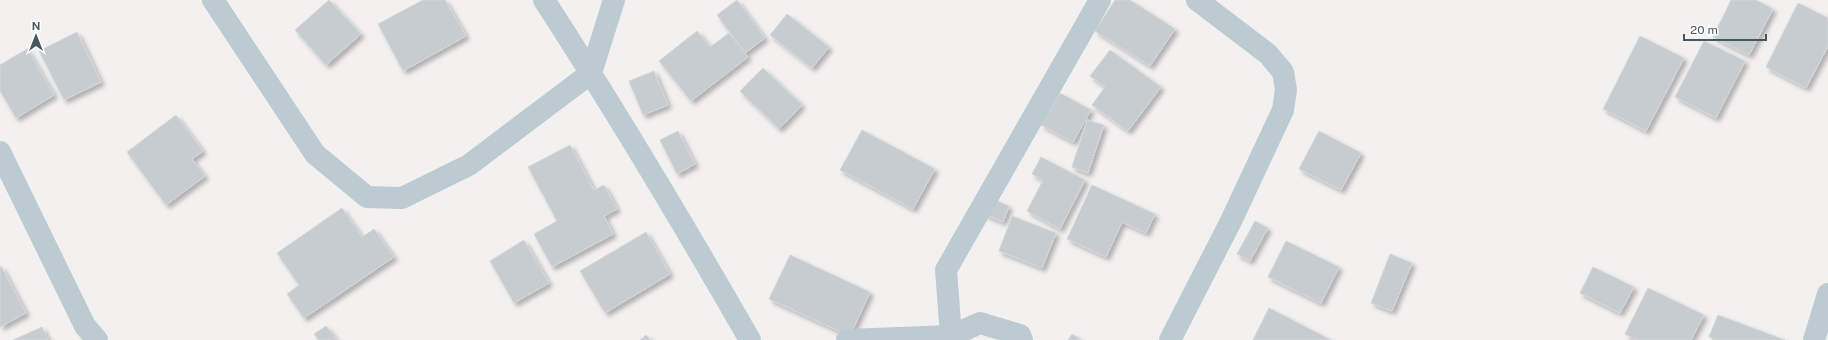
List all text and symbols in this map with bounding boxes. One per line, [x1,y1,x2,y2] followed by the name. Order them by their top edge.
[16,16,56,56] north arrow
[1684,16,1766,42] scale bar
[32,20,40,32] text: N
[1690,23,1718,37] text: 20 m

